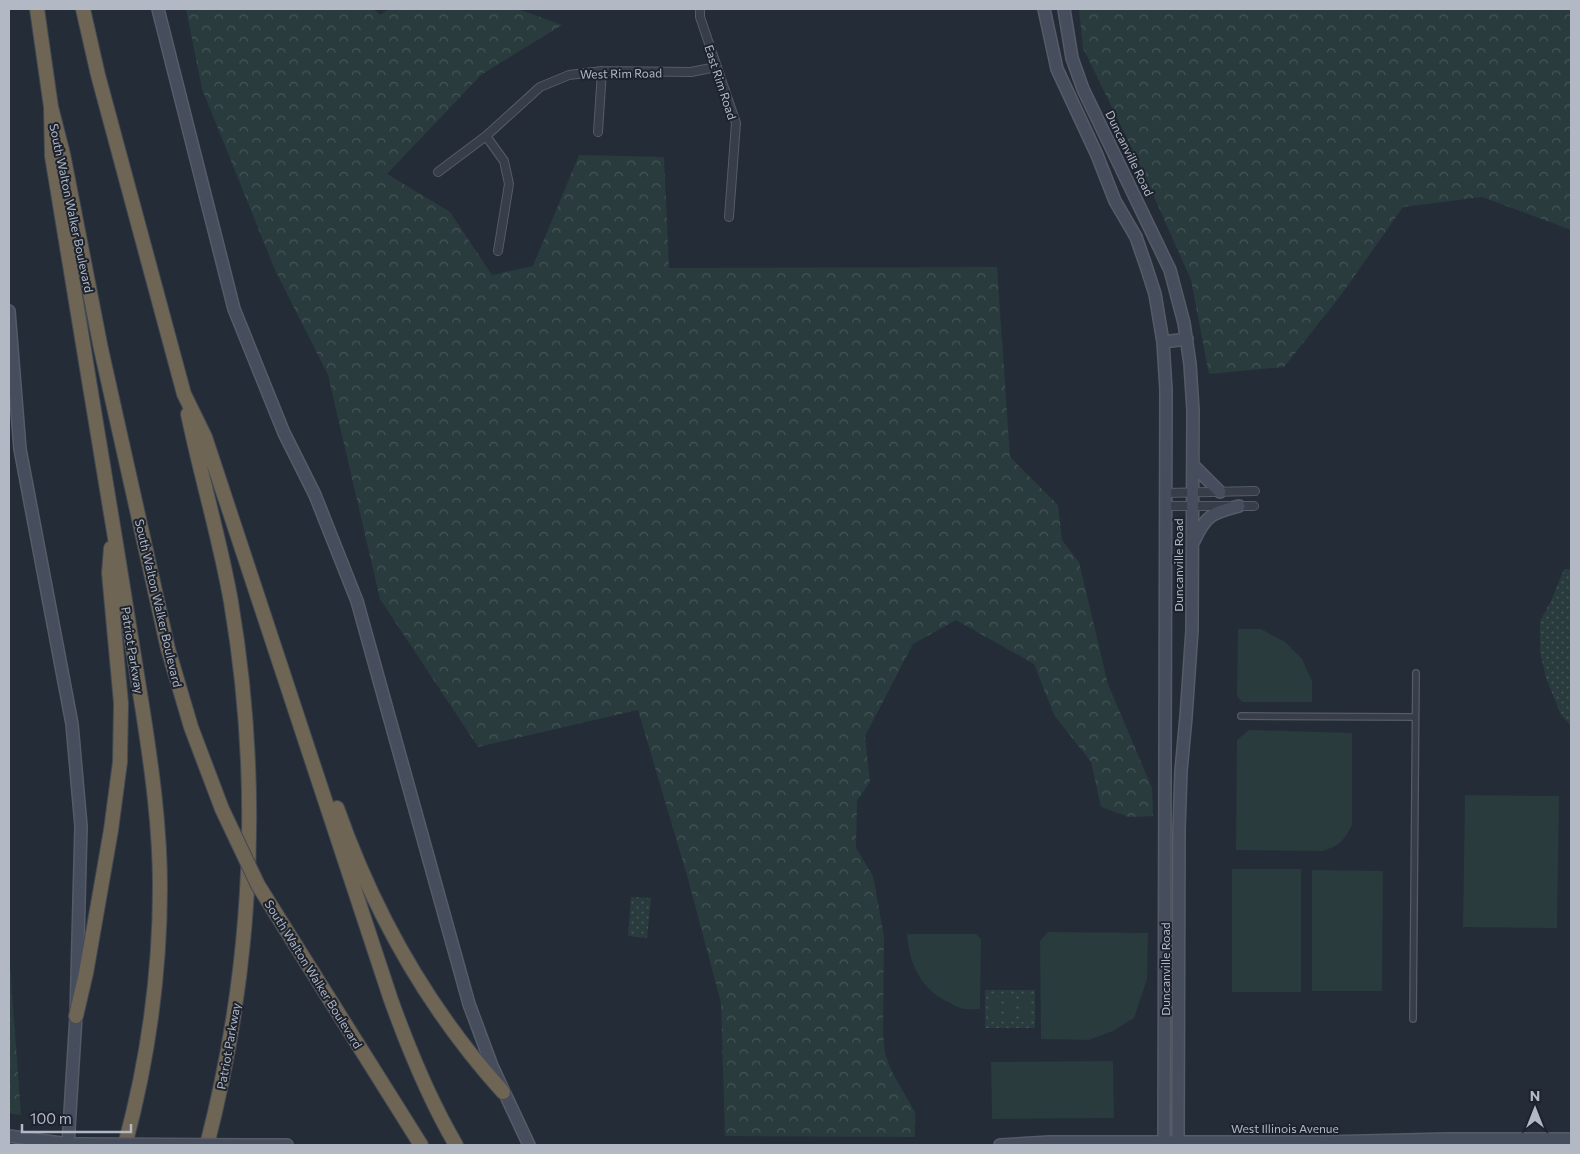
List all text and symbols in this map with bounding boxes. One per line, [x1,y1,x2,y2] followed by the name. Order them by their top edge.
[702,43,740,121] street label: East Rim Road
[580,65,662,81] street label: West Rim Road
[1103,108,1157,198] street label: Duncanville Road
[47,122,97,294] street label: South Walton Walker Boulevard
[133,517,185,689] street label: South Walton Walker Boulevard
[1171,518,1185,612] street label: Duncanville Road
[119,606,147,694] street label: Patriot Parkway
[262,897,366,1051] street label: South Walton Walker Boulevard
[1158,922,1172,1016] street label: Duncanville Road
[213,1002,243,1090] street label: Patriot Parkway
[1510,1084,1560,1134] north arrow
[1530,1087,1540,1104] text: N
[22,1102,131,1134] scale bar
[30,1109,72,1127] text: 100 m
[1231,1121,1339,1135] street label: West Illinois Avenue

